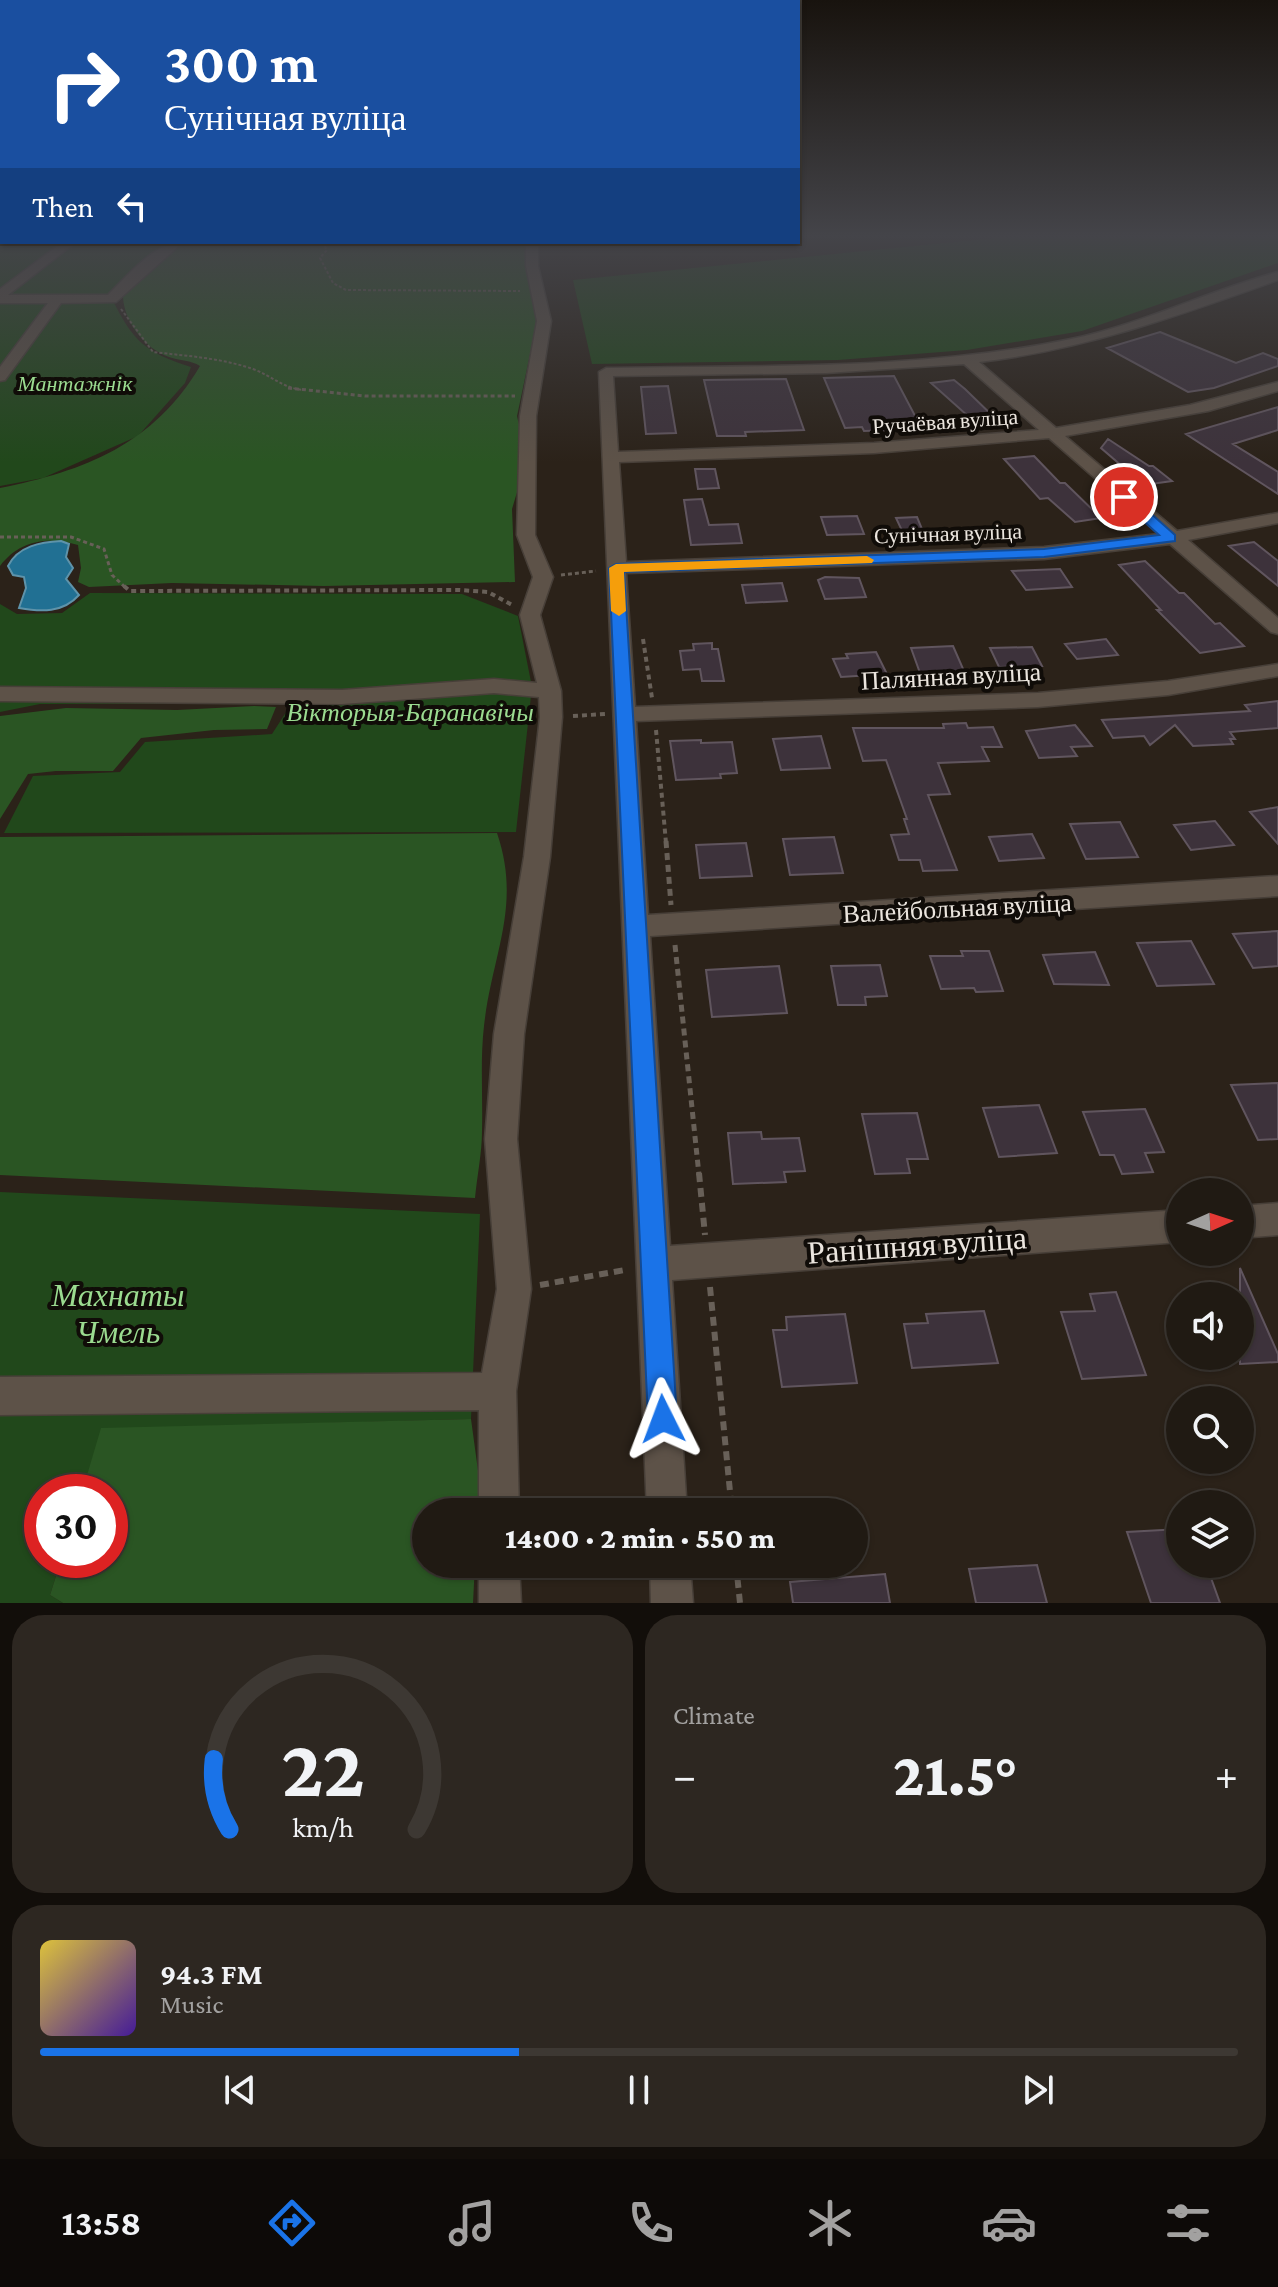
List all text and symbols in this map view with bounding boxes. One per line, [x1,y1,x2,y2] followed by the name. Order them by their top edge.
[32,32,136,136] icon: right
[164,32,318,94] text: 300 m
[164,98,406,138] text: Сунічная вуліца
[110,184,154,228] icon: left
[32,190,94,223] text: Then
[17,371,133,396] park label: Мантажнік
[871,404,1019,439] street label: Ручаёвая вуліца
[1090,463,1158,531] pin
[1102,475,1146,519] icon: arrive
[874,518,1023,549] street label: Сунічная вуліца
[860,657,1042,696] street label: Палянная вуліца
[286,698,534,727] park label: Вікторыя-Баранавічы
[842,888,1073,929] street label: Валейбольная вуліца
[1166,1178,1254,1266] north arrow
[1166,1178,1254,1578] map controls
[806,1219,1028,1271] street label: Ранішняя вуліца
[50,1277,185,1350] park label: Махнаты Чмель
[1166,1282,1254,1370] button: sound
[621,1377,705,1461] position arrow
[1166,1386,1254,1474] button: search
[24,1474,128,1578] speed limit sign: 30
[1166,1490,1254,1578] button: layers
[505,1521,775,1554] text: 14:00 · 2 min · 550 m
[673,1701,755,1730] text: Climate
[281,1721,364,1814] text: 22
[893,1741,1018,1808] text: 21.5°
[673,1751,696,1799] text: −
[1215,1751,1238,1799] text: +
[292,1811,353,1843] text: km/h
[160,1957,263,1990] text: 94.3 FM
[160,1990,223,2019] text: Music
[218,2068,262,2112] icon: previous
[617,2068,661,2112] icon: pause
[1016,2068,1060,2112] icon: next
[264,2195,320,2251] icon: directions
[444,2195,500,2251] icon: music
[623,2195,679,2251] icon: phone
[802,2195,858,2251] icon: climate
[981,2195,1037,2251] icon: car
[1160,2195,1216,2251] icon: filters
[62,2203,141,2243] text: 13:58

